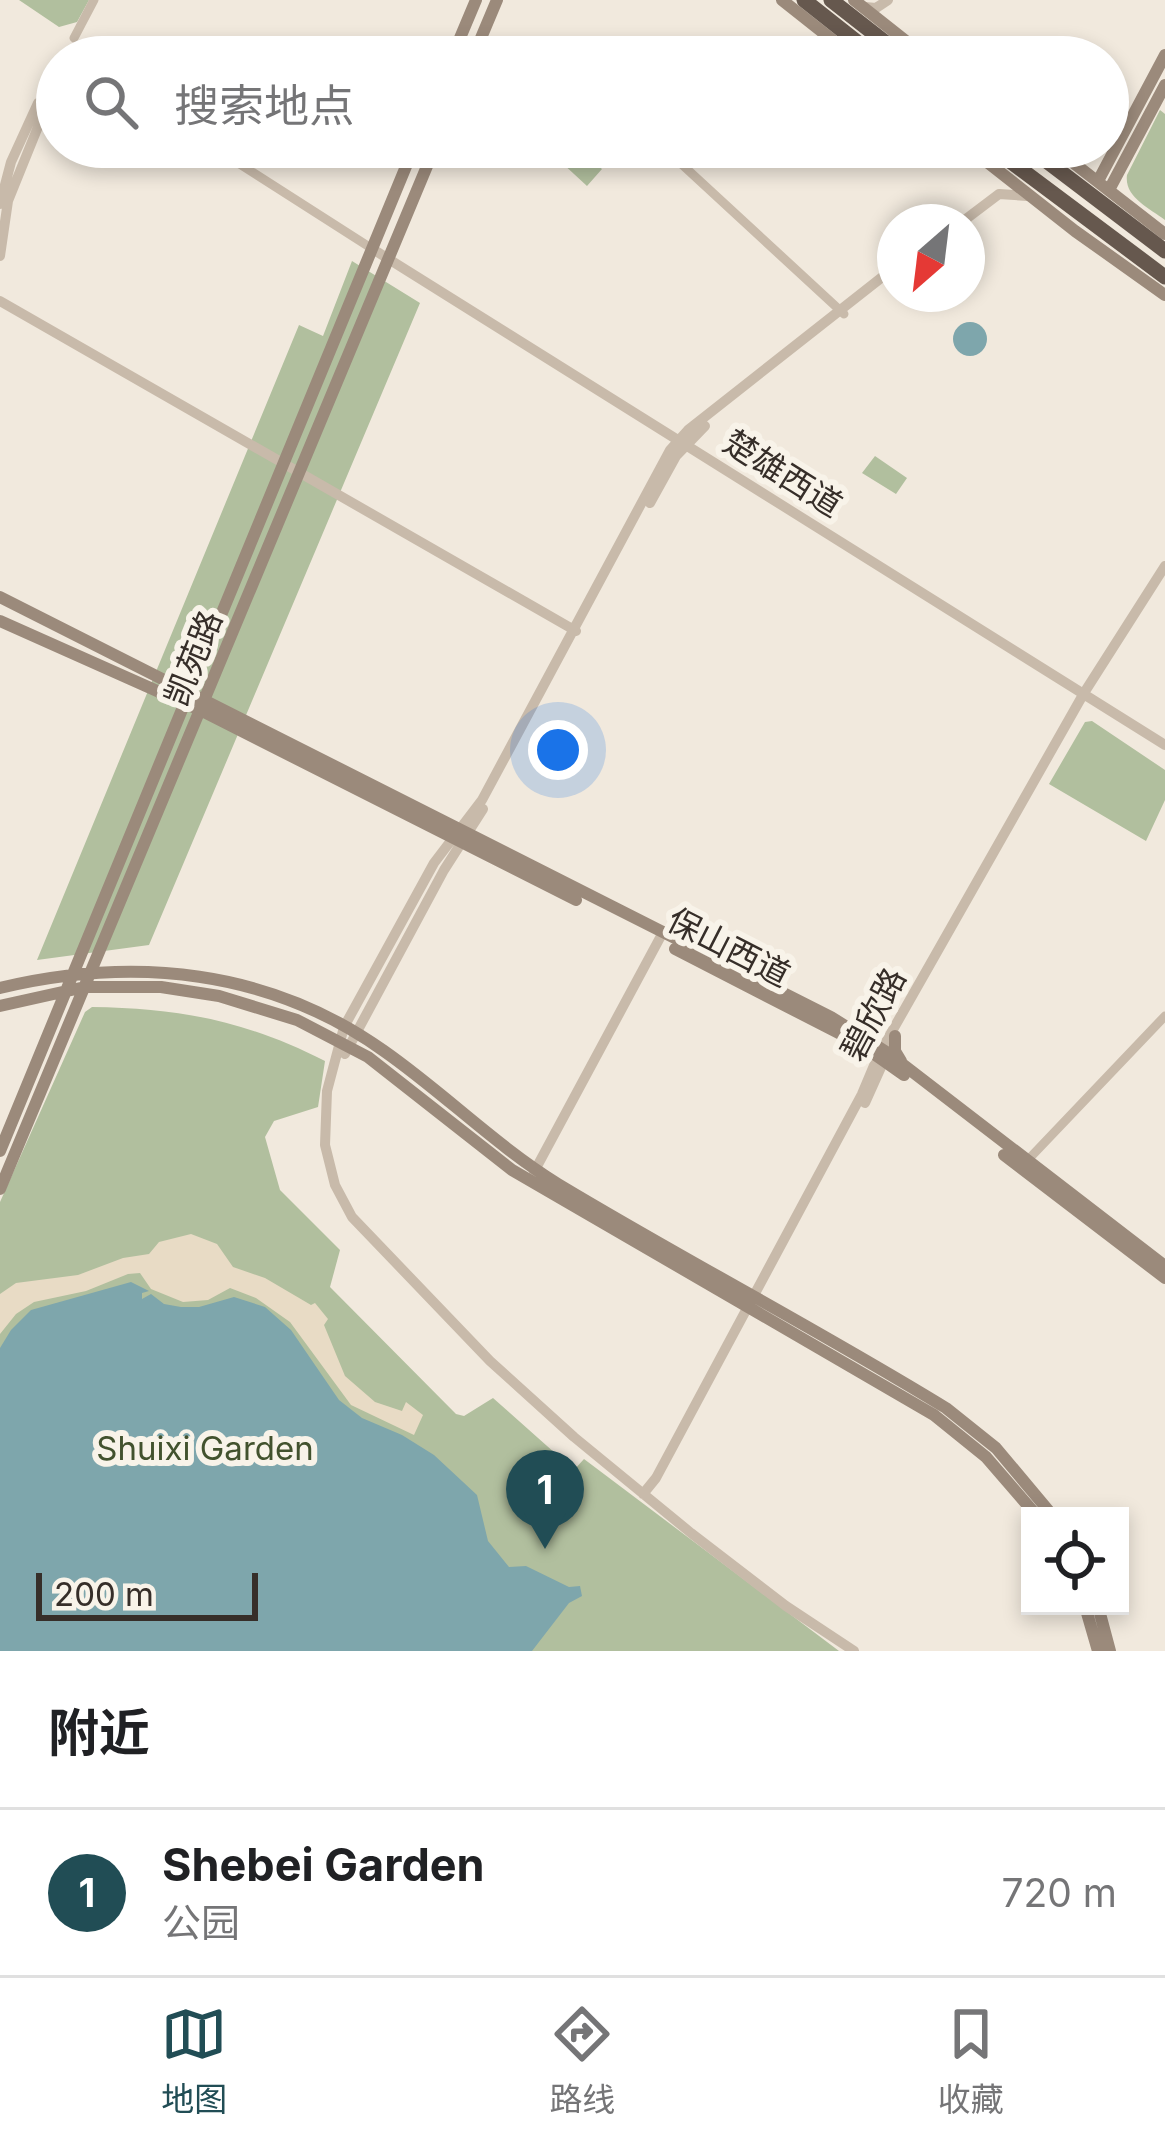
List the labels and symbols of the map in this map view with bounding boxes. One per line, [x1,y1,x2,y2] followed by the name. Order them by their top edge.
[877,204,985,312] north arrow
[716,421,850,525] street label: 楚雄西道
[156,605,230,711] street label: 凯苑路
[528,720,588,780] your location
[661,899,797,995] street label: 保山西道
[832,961,914,1067] street label: 碧欣路
[96,1428,314,1468] park label: Shuixi Garden
[506,1450,584,1549] pin: 1
[36,1567,258,1620] scale bar

